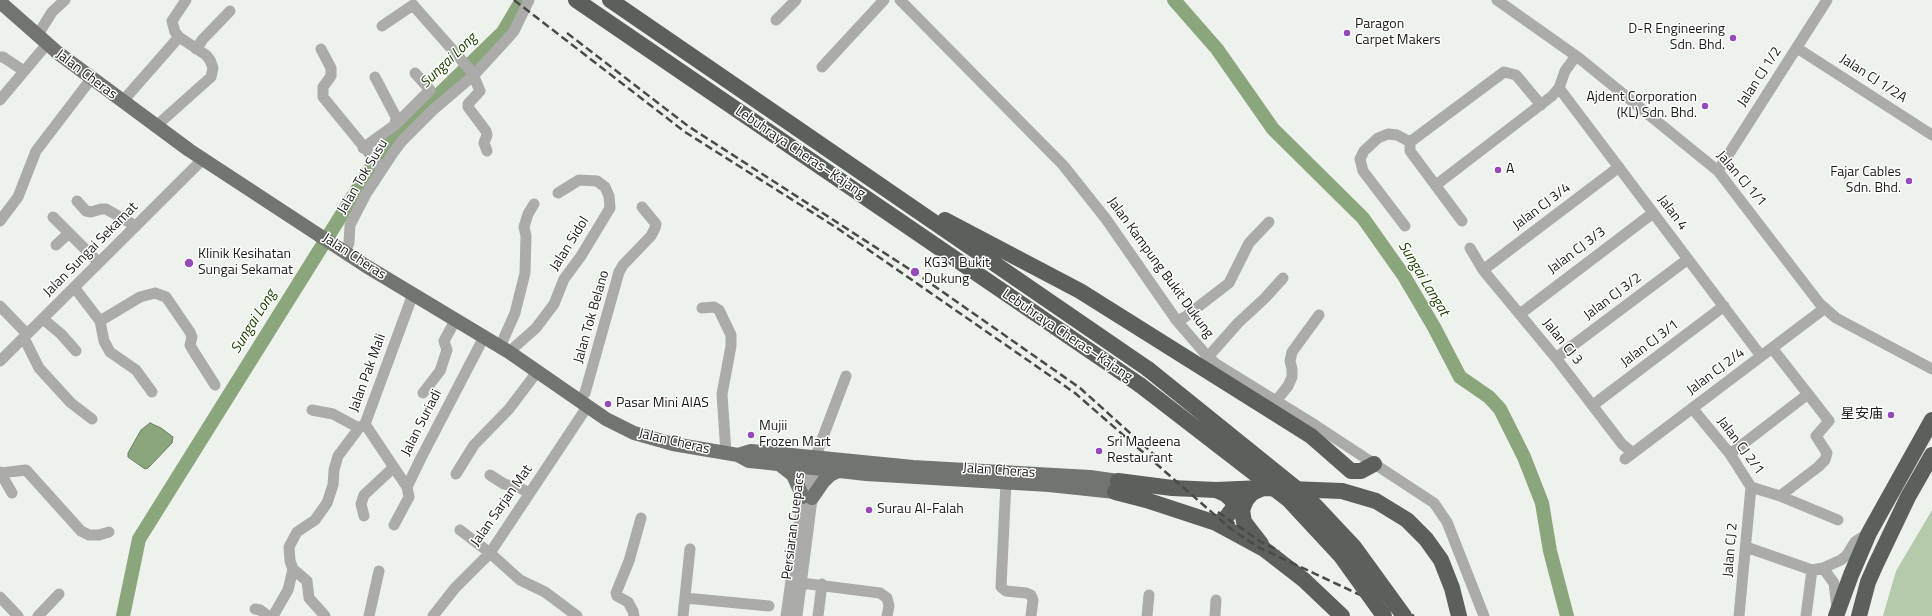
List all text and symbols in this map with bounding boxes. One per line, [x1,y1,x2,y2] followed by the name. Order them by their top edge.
[1355,17,1441,50] place label: Paragon Carpet Makers
[1628,22,1725,54] place label: D-R Engineering Sdn. Bhd.
[1342,28,1352,38] marker: Paragon Carpet Makers
[417,30,481,92] water label: Sungai Long
[1728,33,1738,43] marker: D-R Engineering Sdn. Bhd.
[1734,44,1786,110] street label: Jalan CJ 1/2
[52,46,120,104] street label: Jalan Cheras
[1836,51,1910,107] street label: Jalan CJ 1/2A
[1586,90,1697,122] place label: Ajdent Corporation (KL) Sdn. Bhd.
[1700,101,1710,111] marker: Ajdent Corporation (KL) Sdn. Bhd.
[732,103,868,203] street label: Lebuhraya Cheras–Kajang
[334,137,392,217] street label: Jalan Tok Susu
[1712,148,1770,210] street label: Jalan CJ 1/1
[1506,162,1514,178] place label: A
[1493,165,1503,175] marker: A
[1830,165,1901,198] place label: Fajar Cables Sdn. Bhd.
[1904,176,1914,186] marker: Fajar Cables Sdn. Bhd.
[1510,180,1574,234] street label: Jalan CJ 3/4
[1653,192,1691,234] street label: Jalan 4
[1103,194,1217,342] street label: Jalan Kampung Bukit Dukung
[40,199,142,301] street label: Jalan Sungai Sekamat
[547,214,593,274] street label: Jalan Sidol
[1545,224,1609,278] street label: Jalan CJ 3/3
[319,230,389,284] street label: Jalan Cheras
[1394,238,1452,320] water label: Sungai Langat
[198,247,293,280] place label: Klinik Kesihatan Sungai Sekamat
[924,256,990,288] place label: KG31 Bukit Dukung
[183,257,195,269] marker: Klinik Kesihatan Sungai Sekamat
[909,266,921,278] marker: KG31 Bukit Dukung
[571,269,613,365] street label: Jalan Tok Belano
[1581,270,1645,324] street label: Jalan CJ 3/2
[999,286,1135,386] street label: Lebuhraya Cheras–Kajang
[227,287,281,357] water label: Sungai Long
[1538,316,1586,368] street label: Jalan CJ 3
[1618,317,1682,371] street label: Jalan CJ 3/1
[346,332,390,414] street label: Jalan Pak Mali
[1684,345,1748,399] street label: Jalan CJ 2/4
[398,387,446,459] street label: Jalan Suriadi
[616,396,709,412] place label: Pasar Mini AIAS
[603,399,613,409] marker: Pasar Mini AIAS
[1841,407,1883,423] place label: 星安庙
[1886,410,1896,420] marker: 星安庙
[1713,414,1767,478] street label: Jalan CJ 2/1
[759,419,831,452] place label: Mujii Frozen Mart
[637,426,711,458] street label: Jalan Cheras
[746,430,756,440] marker: Mujii Frozen Mart
[1107,435,1180,468] place label: Sri Madeena Restaurant
[1094,446,1104,456] marker: Sri Madeena Restaurant
[962,460,1036,482] street label: Jalan Cheras
[468,462,536,550] street label: Jalan Sarjan Mat
[779,471,809,581] street label: Persiaran Cuepacs
[877,502,964,518] place label: Surau Al-Falah
[864,505,874,515] marker: Surau Al-Falah
[1720,522,1742,578] street label: Jalan CJ 2

